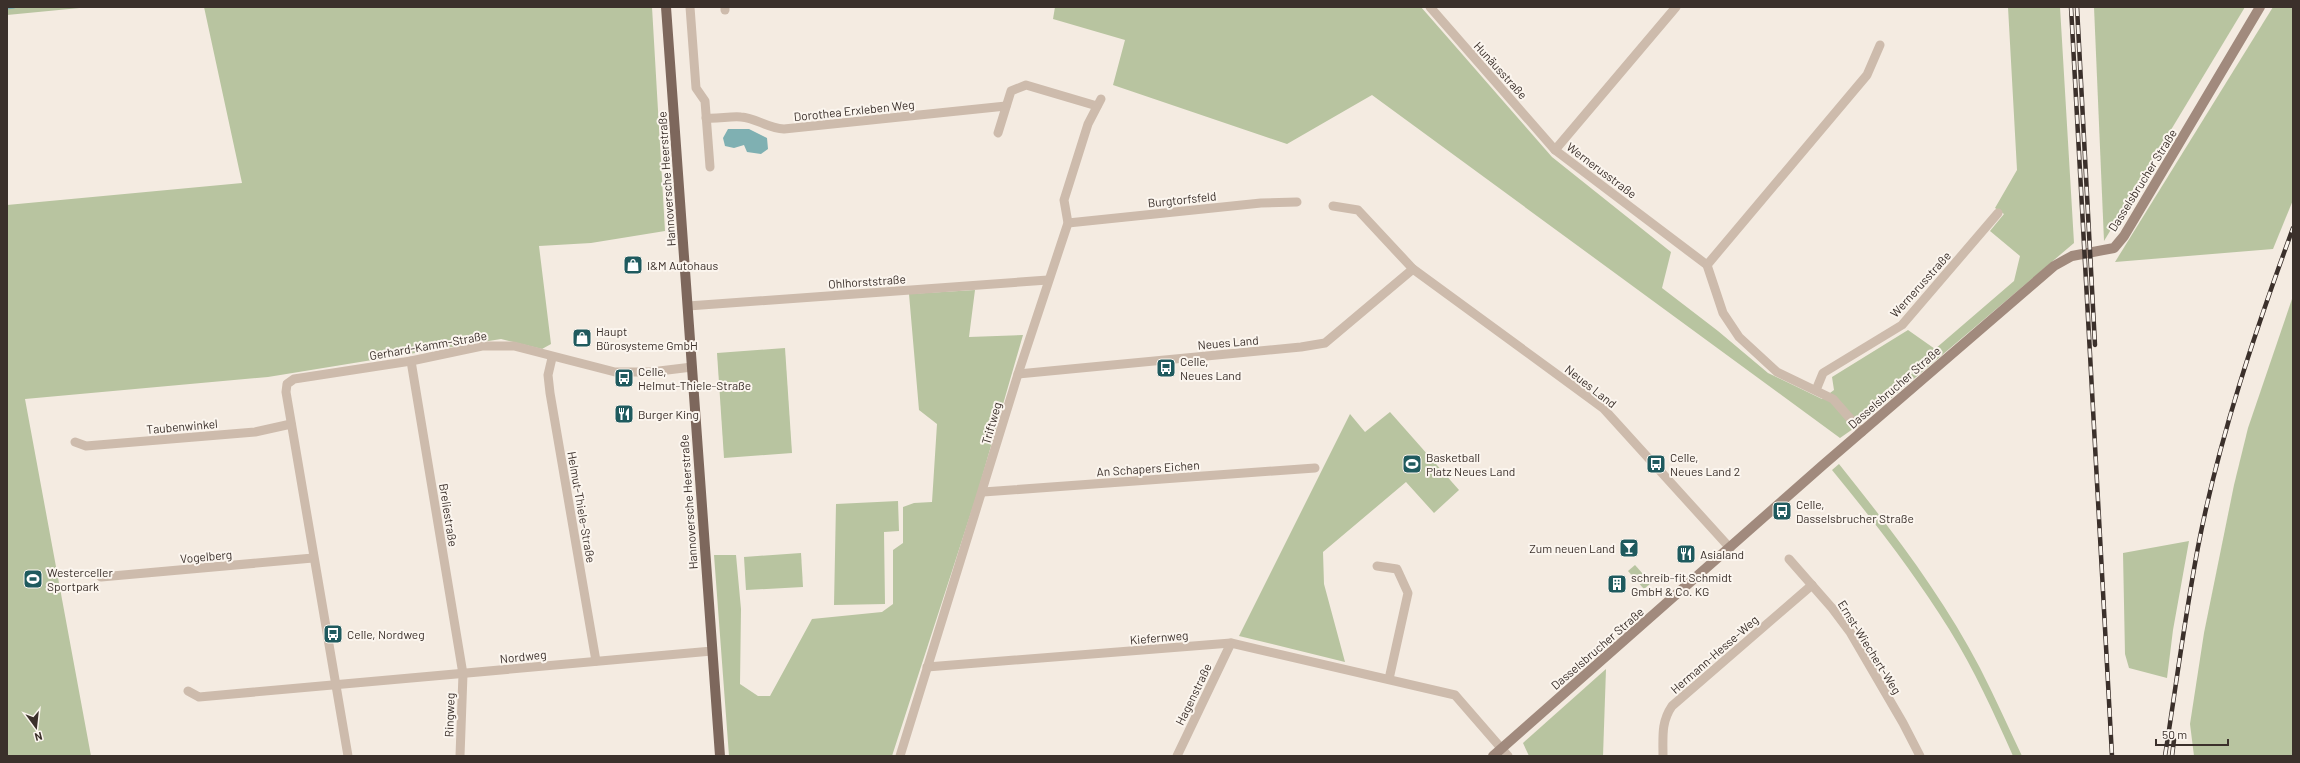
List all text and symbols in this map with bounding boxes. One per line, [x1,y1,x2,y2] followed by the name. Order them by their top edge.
[1472,38,1530,102] street label: Hunäusstraße
[793,97,915,123] street label: Dorothea Erxleben Weg
[654,111,678,247] street label: Hannoversche Heerstraße
[2105,126,2179,234] street label: Dasselsbrucher Straße
[1564,139,1640,201] street label: Wernerusstraße
[1147,188,1217,210] street label: Burgtorfsfeld
[1887,248,1953,320] street label: Wernerusstraße
[622,254,644,276] shop icon: I&M Autohaus
[647,258,718,272] place label: I&M Autohaus
[828,271,906,291] street label: Ohlhorststraße
[596,324,698,352] place label: Haupt Bürosysteme GmbH
[571,327,593,349] shop icon: Haupt Bürosysteme GmbH
[368,328,488,362] street label: Gerhard-Kamm-Straße
[1197,332,1259,352] street label: Neues Land
[1845,343,1943,431] street label: Dasselsbrucher Straße
[1180,354,1241,382] place label: Celle, Neues Land
[1155,357,1177,379] bus stop icon: Celle, Neues Land
[1563,362,1619,410] street label: Neues Land
[638,364,751,392] place label: Celle, Helmut-Thiele-Straße
[613,367,635,389] bus stop icon: Celle, Helmut-Thiele-Straße
[978,400,1004,446] street label: Triftweg
[613,403,635,425] restaurant icon: Burger King
[638,407,699,421] place label: Burger King
[146,416,218,436] street label: Taubenwinkel
[676,434,700,570] street label: Hannoversche Heerstraße
[565,450,599,564] street label: Helmut-Thiele-Straße
[1426,450,1515,478] place label: Basketball Platz Neues Land
[1670,450,1740,478] place label: Celle, Neues Land 2
[1401,453,1423,475] sports icon: Basketball Platz Neues Land
[1645,453,1667,475] bus stop icon: Celle, Neues Land 2
[1096,457,1200,479] street label: An Schapers Eichen
[437,482,461,548] street label: Breliestraße
[1796,497,1914,525] place label: Celle, Dasselsbrucher Straße
[1771,500,1793,522] bus stop icon: Celle, Dasselsbrucher Straße
[1618,537,1640,559] bar icon: Zum neuen Land
[1529,541,1615,555] place label: Zum neuen Land
[1675,543,1697,565] restaurant icon: Asialand
[179,547,233,565] street label: Vogelberg
[1700,547,1744,561] place label: Asialand
[47,565,113,593] place label: Westerceller Sportpark
[22,568,44,590] sports icon: Westerceller Sportpark
[1631,570,1732,598] place label: schreib-fit Schmidt GmbH & Co. KG
[1606,573,1628,595] building icon: schreib-fit Schmidt GmbH & Co. KG
[1835,597,1905,697] street label: Ernst-Wiechert-Weg
[1548,604,1646,692] street label: Dasselsbrucher Straße
[1667,612,1761,696] street label: Hermann-Hesse-Weg
[322,623,344,645] bus stop icon: Celle, Nordweg
[347,627,425,641] place label: Celle, Nordweg
[1129,627,1189,647] street label: Kiefernweg
[499,647,547,665] street label: Nordweg
[1172,661,1214,727] street label: Hagenstraße
[441,692,457,738] street label: Ringweg
[16,707,56,747] north arrow
[2156,721,2228,747] scale bar
[2162,727,2187,741] text: 50 m
[33,730,44,744] text: N

